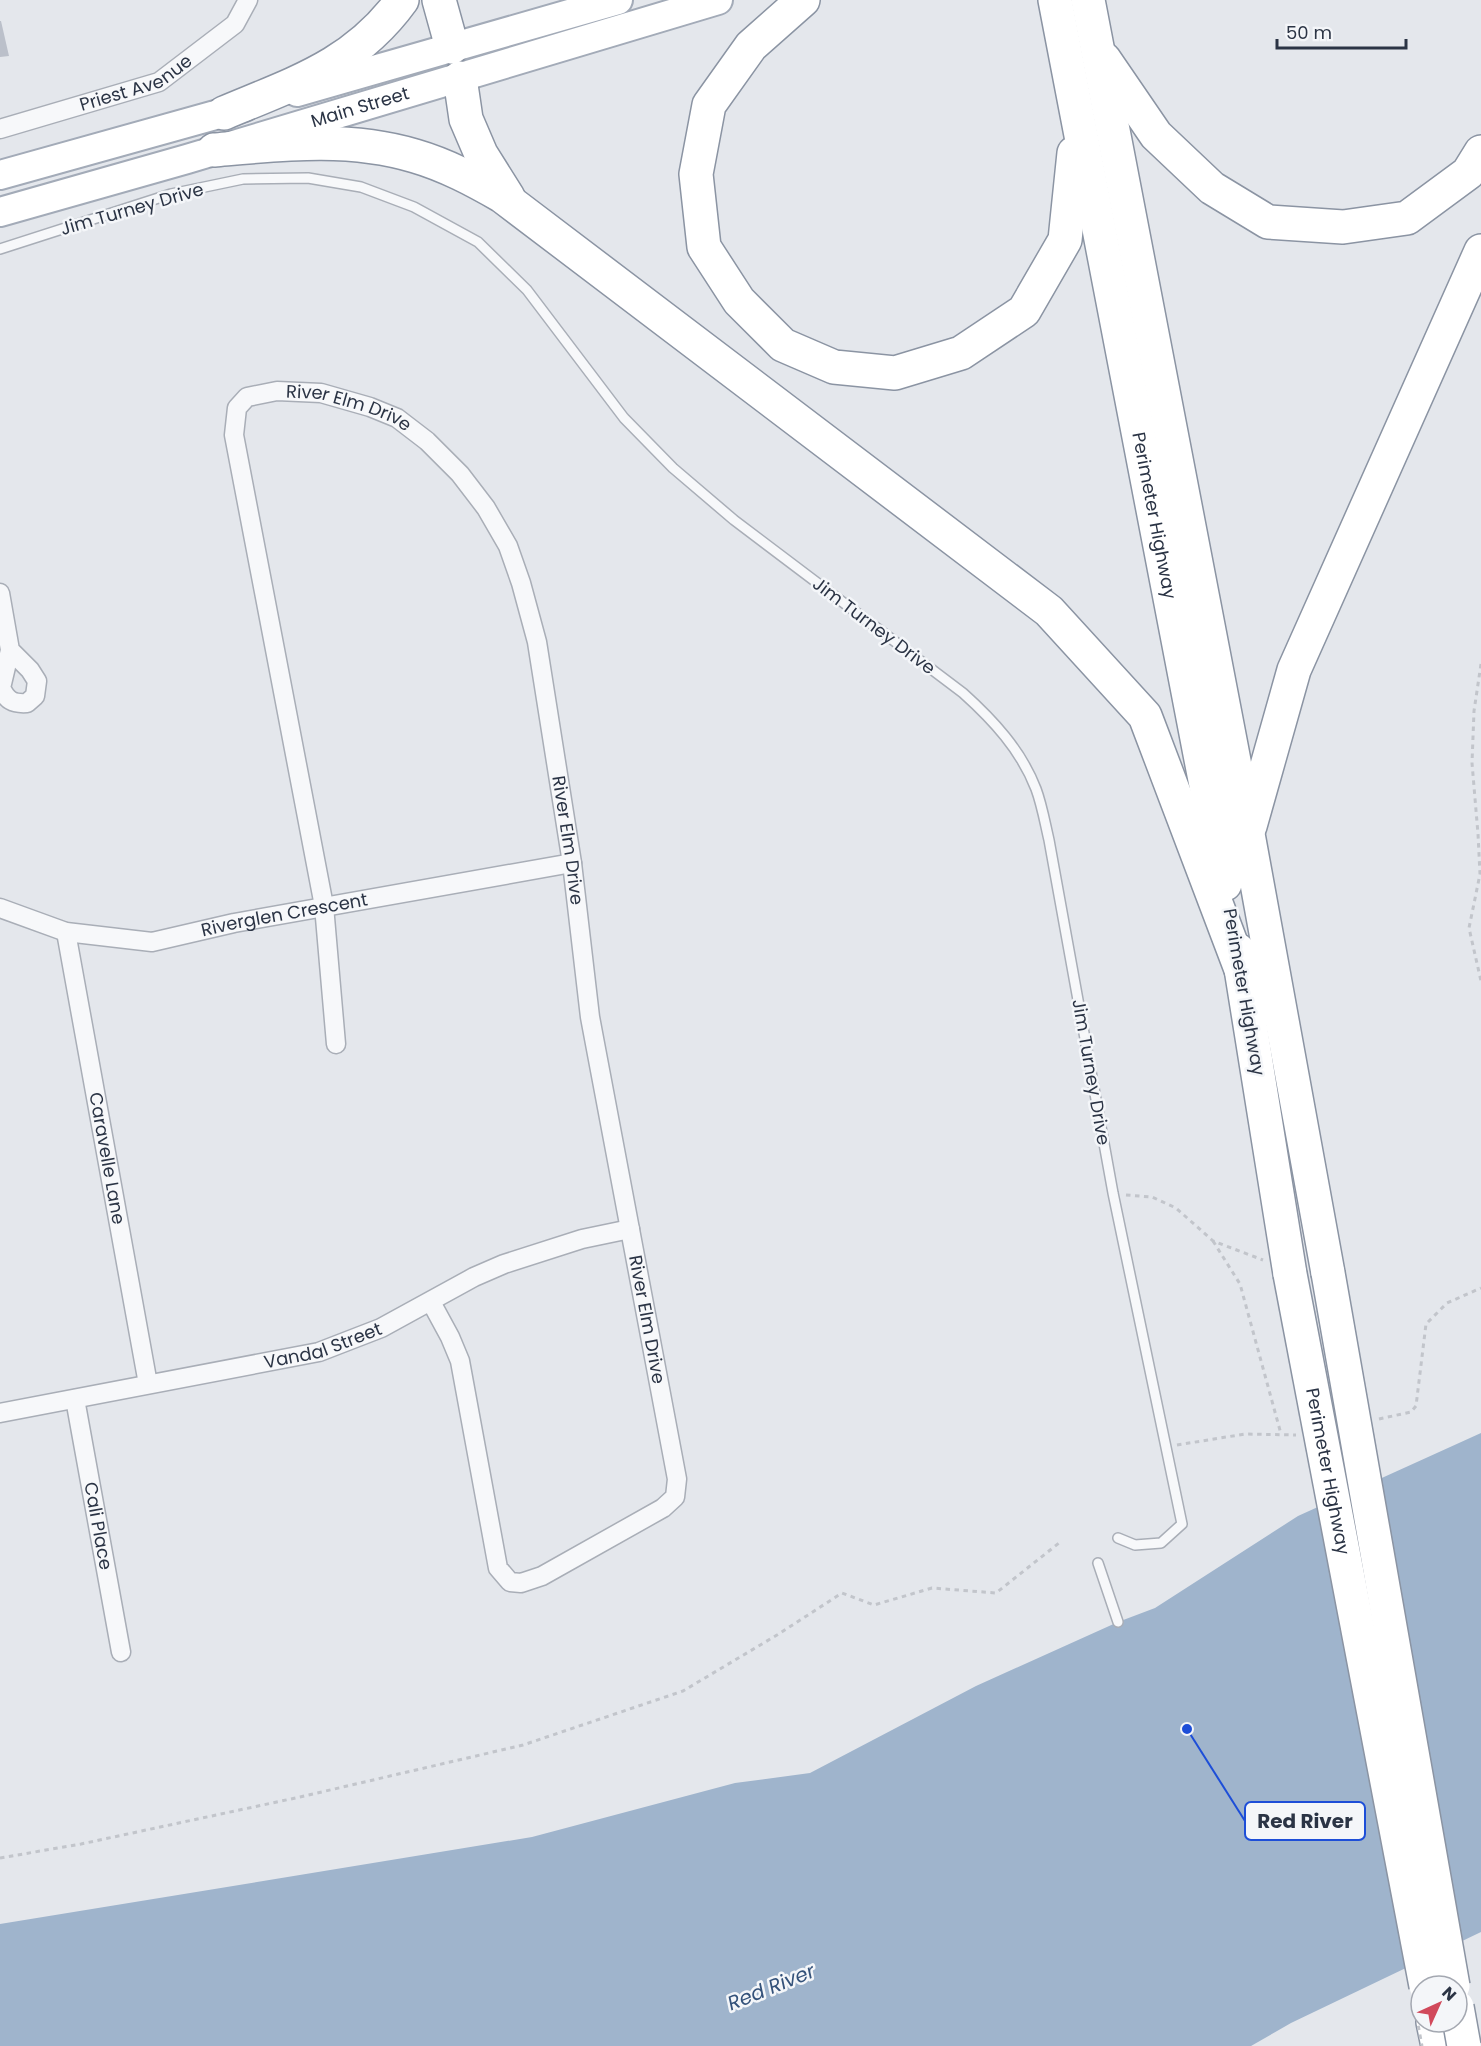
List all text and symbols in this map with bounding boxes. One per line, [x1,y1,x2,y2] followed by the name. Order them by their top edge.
[1277,12,1406,50] scale bar
[1286,20,1332,45] text: 50 m
[76,48,197,117] street label: Priest Avenue
[308,80,412,133] street label: Main Street
[57,176,206,241] street label: Jim Turney Drive
[286,378,417,437] street label: River Elm Drive
[1126,430,1183,601] street label: Perimeter Highway
[808,571,941,680] street label: Jim Turney Drive
[546,774,590,906] street label: River Elm Drive
[198,887,369,942] street label: Riverglen Crescent
[1217,906,1272,1077] street label: Perimeter Highway
[1066,997,1117,1147] street label: Jim Turney Drive
[83,1090,132,1226] street label: Caravelle Lane
[623,1253,672,1386] street label: River Elm Drive
[262,1316,385,1374] street label: Vandal Street
[1300,1386,1356,1557] street label: Perimeter Highway
[78,1480,119,1572] street label: Cali Place
[1245,1802,1365,1840] callout: Red River
[1257,1807,1353,1835] text: Red River
[723,1957,819,2017] water label: Red River
[1409,1974,1469,2034] north arrow
[1437,1981,1462,2006] text: N

